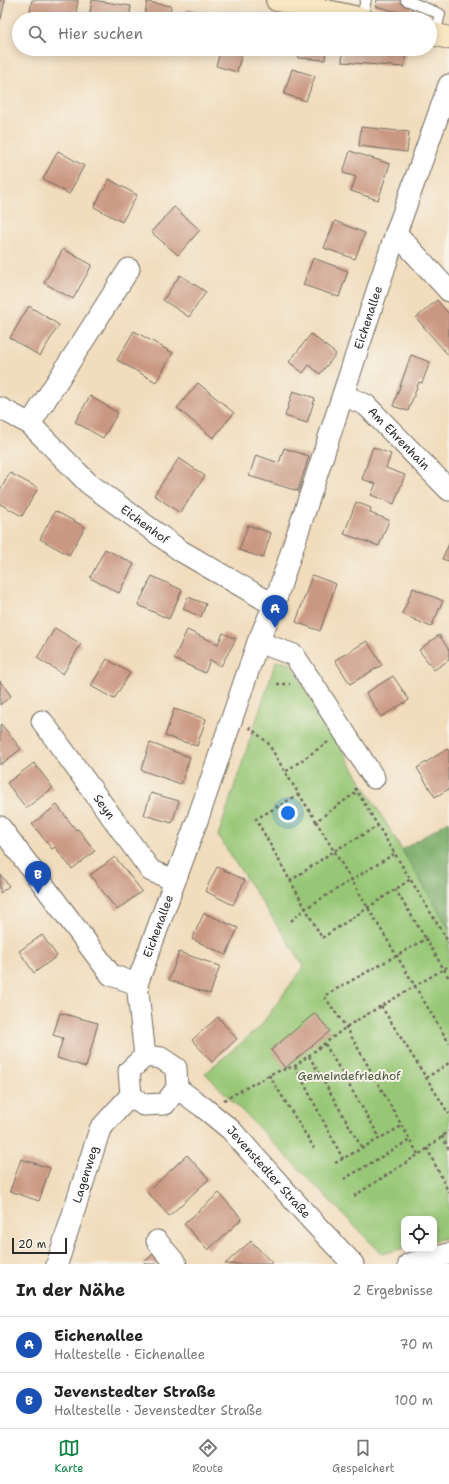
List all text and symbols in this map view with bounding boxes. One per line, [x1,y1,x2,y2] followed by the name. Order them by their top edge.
[12,12,437,56] search box
[26,23,48,45] icon: search
[58,24,143,44] text: Hier suchen
[350,284,386,351] street label: Eichenallee
[364,404,433,474] street label: Am Ehrenhain
[117,501,173,548] street label: Eichenhof
[262,595,288,628] pin: A
[90,791,119,823] street label: Seyn
[278,803,298,823] your location
[25,861,51,894] pin: B
[139,892,177,960] street label: Eichenallee
[297,1068,401,1084] park label: Gemeindefriedhof
[223,1123,314,1222] street label: Jevenstedter Straße
[69,1144,102,1205] street label: Lagenweg
[401,1216,437,1252] map controls
[401,1216,437,1252] button: locate
[12,1236,67,1255] scale bar
[18,1237,46,1252] text: 20 m
[16,1279,125,1301] text: In der Nähe
[353,1282,433,1299] text: 2 Ergebnisse
[54,1326,143,1346] text: Eichenallee
[24,1336,34,1353] text: A
[399,1336,433,1353] text: 70 m
[54,1346,205,1363] text: Haltestelle · Eichenallee
[54,1382,216,1402] text: Jevenstedter Straße
[25,1392,33,1409] text: B
[394,1392,433,1409] text: 100 m
[54,1402,262,1419] text: Haltestelle · Jevenstedter Straße
[54,1437,83,1476] tab: Karte
[192,1437,223,1476] tab: Route
[332,1437,395,1476] tab: Gespeichert

